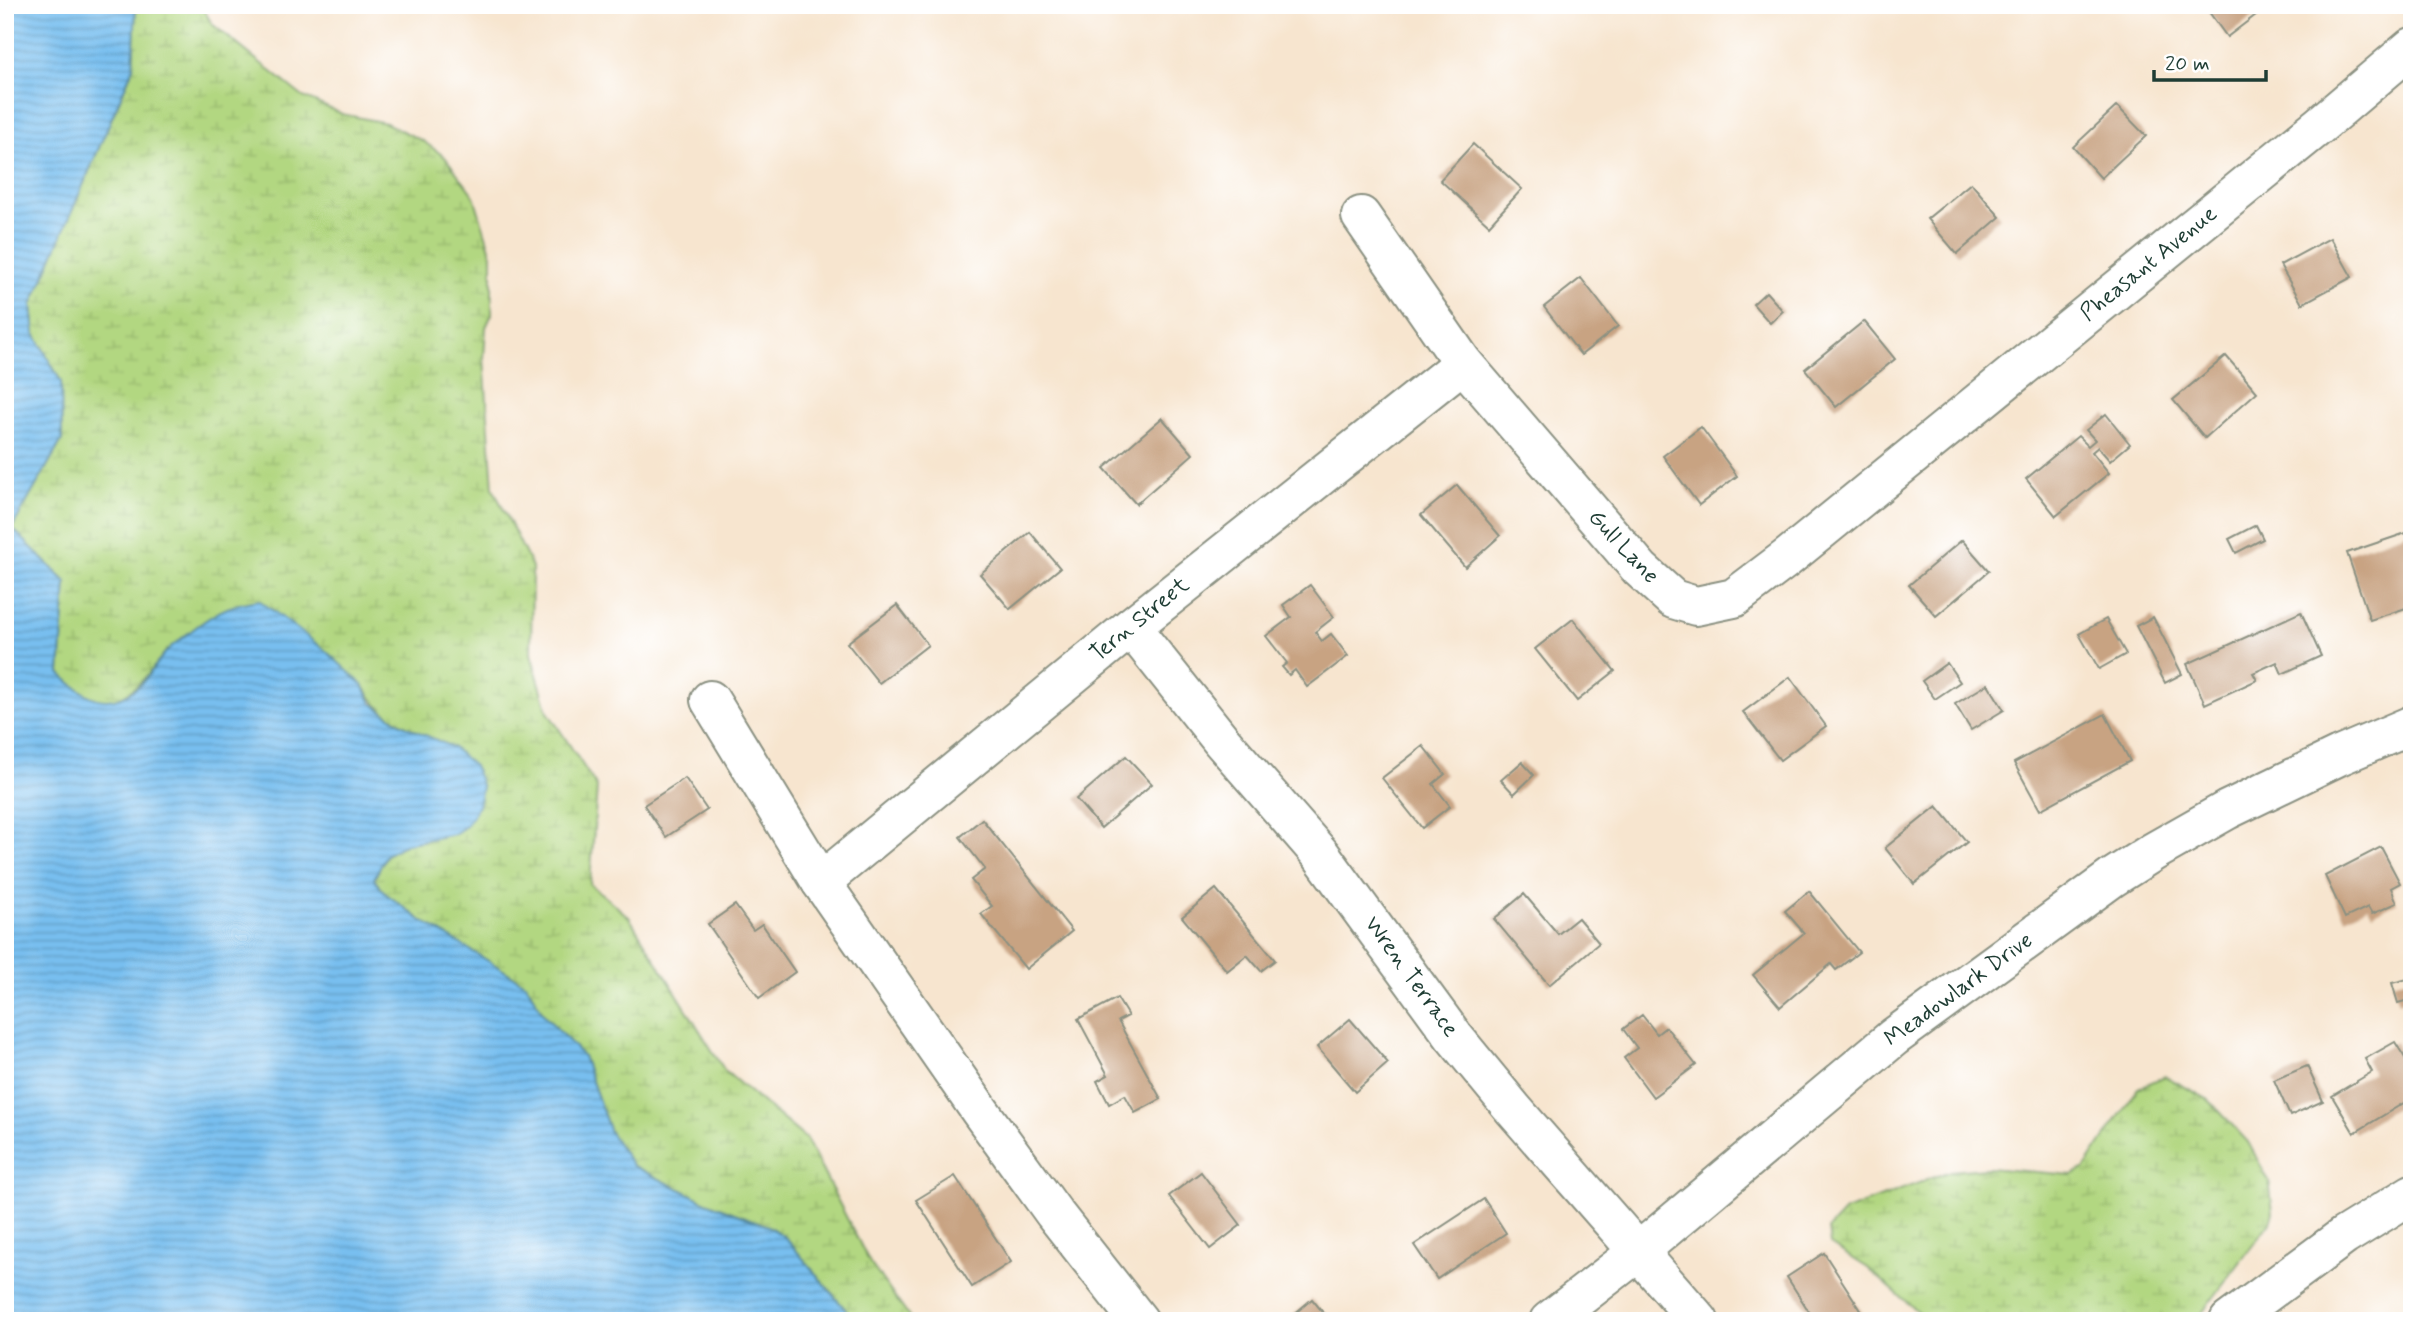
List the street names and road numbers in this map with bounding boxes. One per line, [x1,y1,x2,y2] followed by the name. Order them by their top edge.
[2074,199,2224,329] street label: Pheasant Avenue
[1581,503,1665,591] street label: Gull Lane
[1084,570,1196,669] street label: Tern Street
[1357,911,1465,1043] street label: Wren Terrace
[1879,926,2039,1054] street label: Meadowlark Drive

